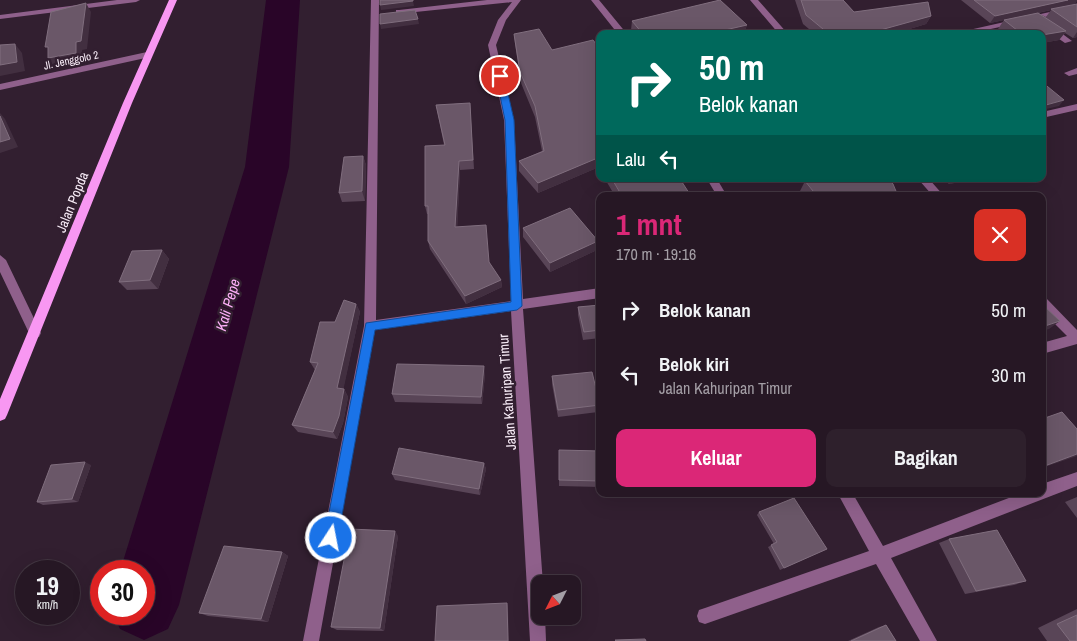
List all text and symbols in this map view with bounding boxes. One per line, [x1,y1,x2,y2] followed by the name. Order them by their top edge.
[699,44,764,91] text: 50 m
[42,47,100,73] street label: Jl. Jenggolo 2
[616,50,681,115] icon: right
[479,55,521,97] pin
[486,62,514,90] icon: arrive
[699,89,798,119] text: Belok kanan
[655,145,683,173] icon: left
[616,146,645,172] text: Lalu
[52,168,93,235] street label: Jalan Popda
[616,204,682,244] text: 1 mnt
[974,209,1026,261] button: close
[616,243,696,265] text: 170 m · 19:16
[210,276,245,333] water label: Kali Pepe
[616,296,644,324] icon: right
[659,297,751,323] text: Belok kanan
[991,297,1026,323] text: 50 m
[494,333,520,451] street label: Jalan Kahuripan Timur
[659,351,729,377] text: Belok kiri
[616,361,644,389] icon: left
[991,362,1026,388] text: 30 m
[659,377,792,399] text: Jalan Kahuripan Timur
[616,429,816,487] button: Keluar
[826,429,1026,487] button: Bagikan
[304,511,356,563] position arrow
[90,560,155,625] speed limit sign: 30
[36,569,59,603] text: 19
[531,575,581,625] north arrow
[531,575,581,625] map controls
[37,597,58,613] text: km/h

